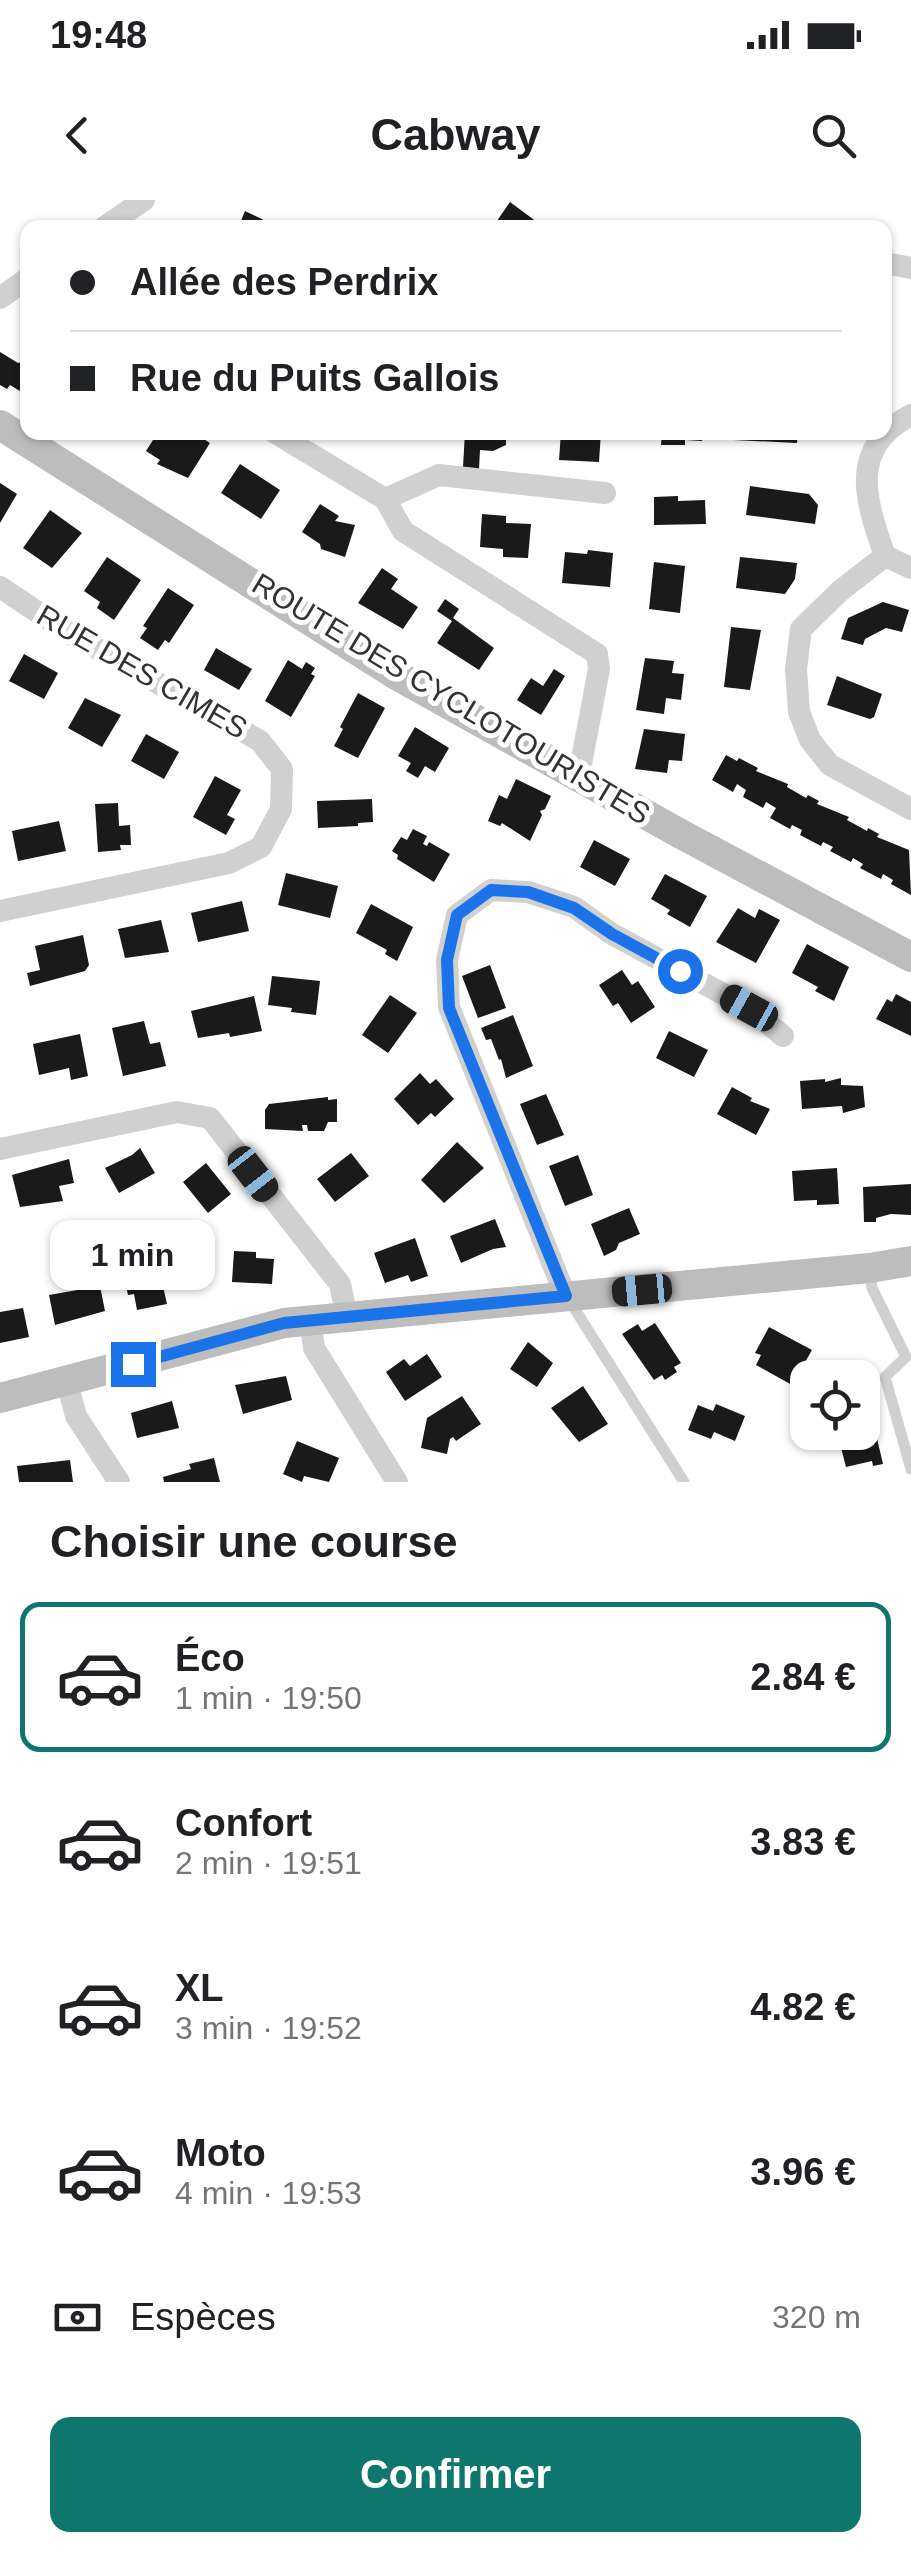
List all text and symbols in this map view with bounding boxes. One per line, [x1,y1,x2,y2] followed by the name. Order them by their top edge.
[50,14,147,56] text: 19:48
[50,108,105,163] icon: back
[806,108,861,163] icon: search
[370,109,541,160] text: Cabway
[130,261,438,303] text: Allée des Perdrix
[130,357,500,399] text: Rue du Puits Gallois
[247,567,656,831] street label: ROUTE DES CYCLOTOURISTES
[31,598,253,745] street label: RUE DES CIMES
[658,949,703,994] route start
[715,980,783,1036] car
[223,1141,283,1207] car
[51,1219,216,1289] callout: 1 min
[91,1237,174,1273] text: 1 min
[611,1272,673,1308] car
[111,1342,156,1387] route end
[790,1360,880,1450] map controls
[790,1360,880,1450] button: locate
[50,1516,458,1567] text: Choisir une course
[55,1632,145,1722] icon: car
[175,1637,245,1679] text: Éco
[750,1656,856,1698] text: 2.84 €
[175,1680,362,1716] text: 1 min · 19:50
[55,1797,145,1887] icon: car
[175,1802,312,1844] text: Confort
[750,1821,856,1863] text: 3.83 €
[175,1845,362,1881] text: 2 min · 19:51
[55,1962,145,2052] icon: car
[175,1967,224,2009] text: XL
[750,1986,856,2028] text: 4.82 €
[175,2010,362,2046] text: 3 min · 19:52
[55,2127,145,2217] icon: car
[175,2132,266,2174] text: Moto
[750,2151,856,2193] text: 3.96 €
[175,2175,362,2211] text: 4 min · 19:53
[50,2290,105,2345] icon: cash
[130,2296,276,2338] text: Espèces
[772,2299,861,2335] text: 320 m
[50,2417,861,2532] button: Confirmer

